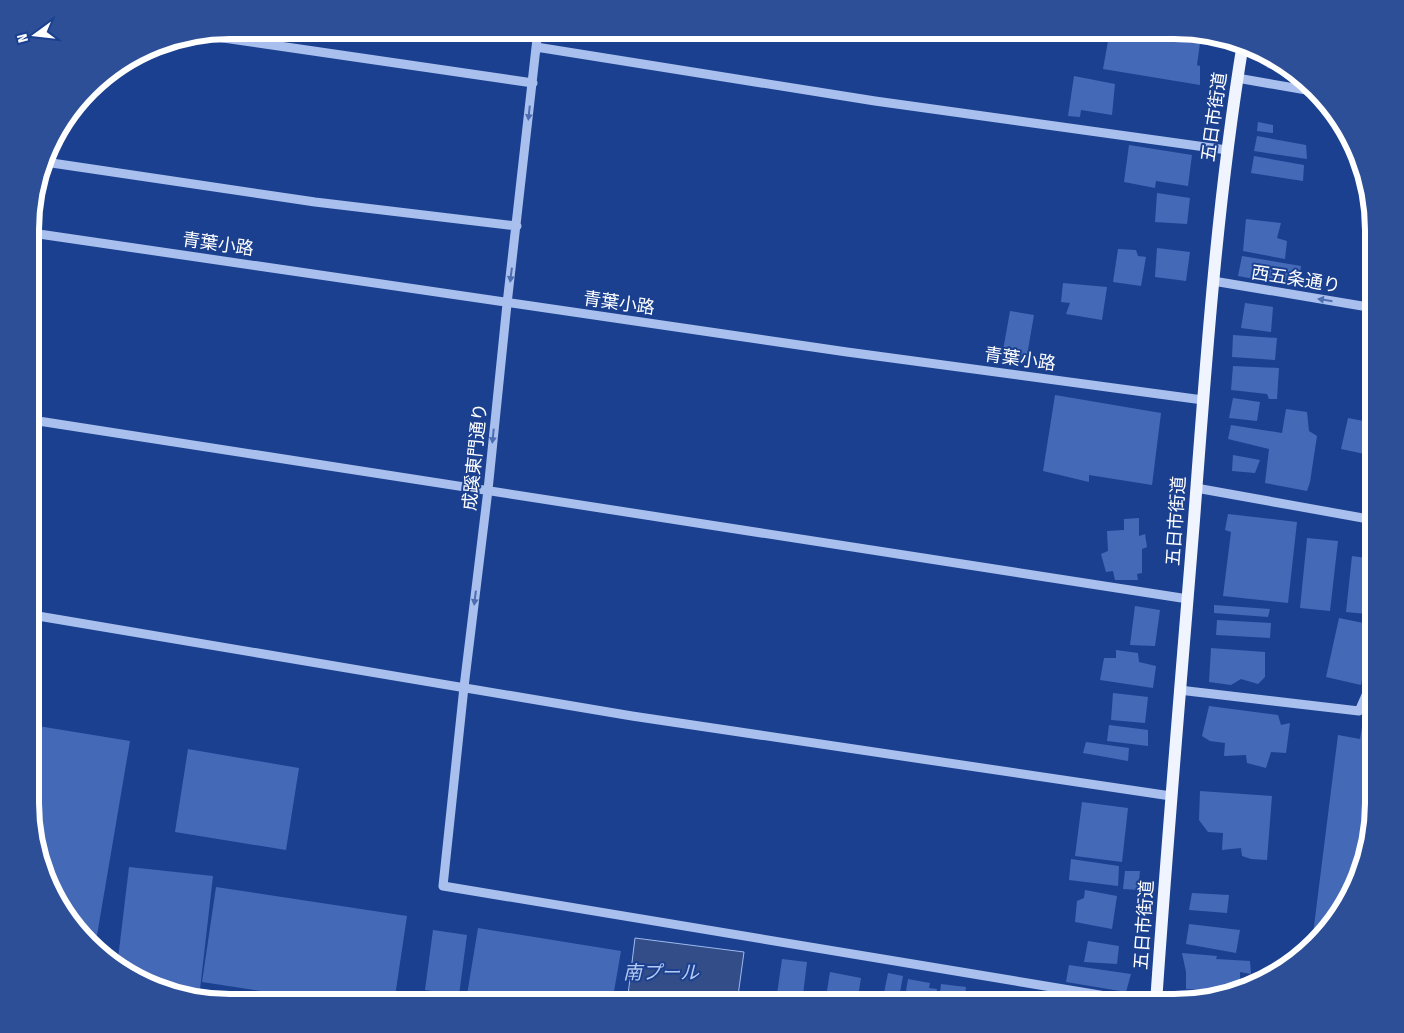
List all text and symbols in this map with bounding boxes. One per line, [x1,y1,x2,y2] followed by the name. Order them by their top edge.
[10,10,60,60] north arrow
[14,32,32,44] text: N
[1197,71,1231,163] street label: 五日市街道
[525,106,533,122] one-way arrow
[181,228,255,260] street label: 青葉小路
[1250,261,1342,297] street label: 西五条通り
[506,267,514,283] one-way arrow
[582,287,656,319] street label: 青葉小路
[1317,295,1333,303] one-way arrow
[983,343,1057,375] street label: 青葉小路
[458,402,492,512] street label: 成蹊東門通り
[489,429,497,445] one-way arrow
[1162,475,1190,567] street label: 五日市街道
[470,590,478,606] one-way arrow
[1130,879,1158,971] street label: 五日市街道
[623,961,700,984] water label: 南プール

